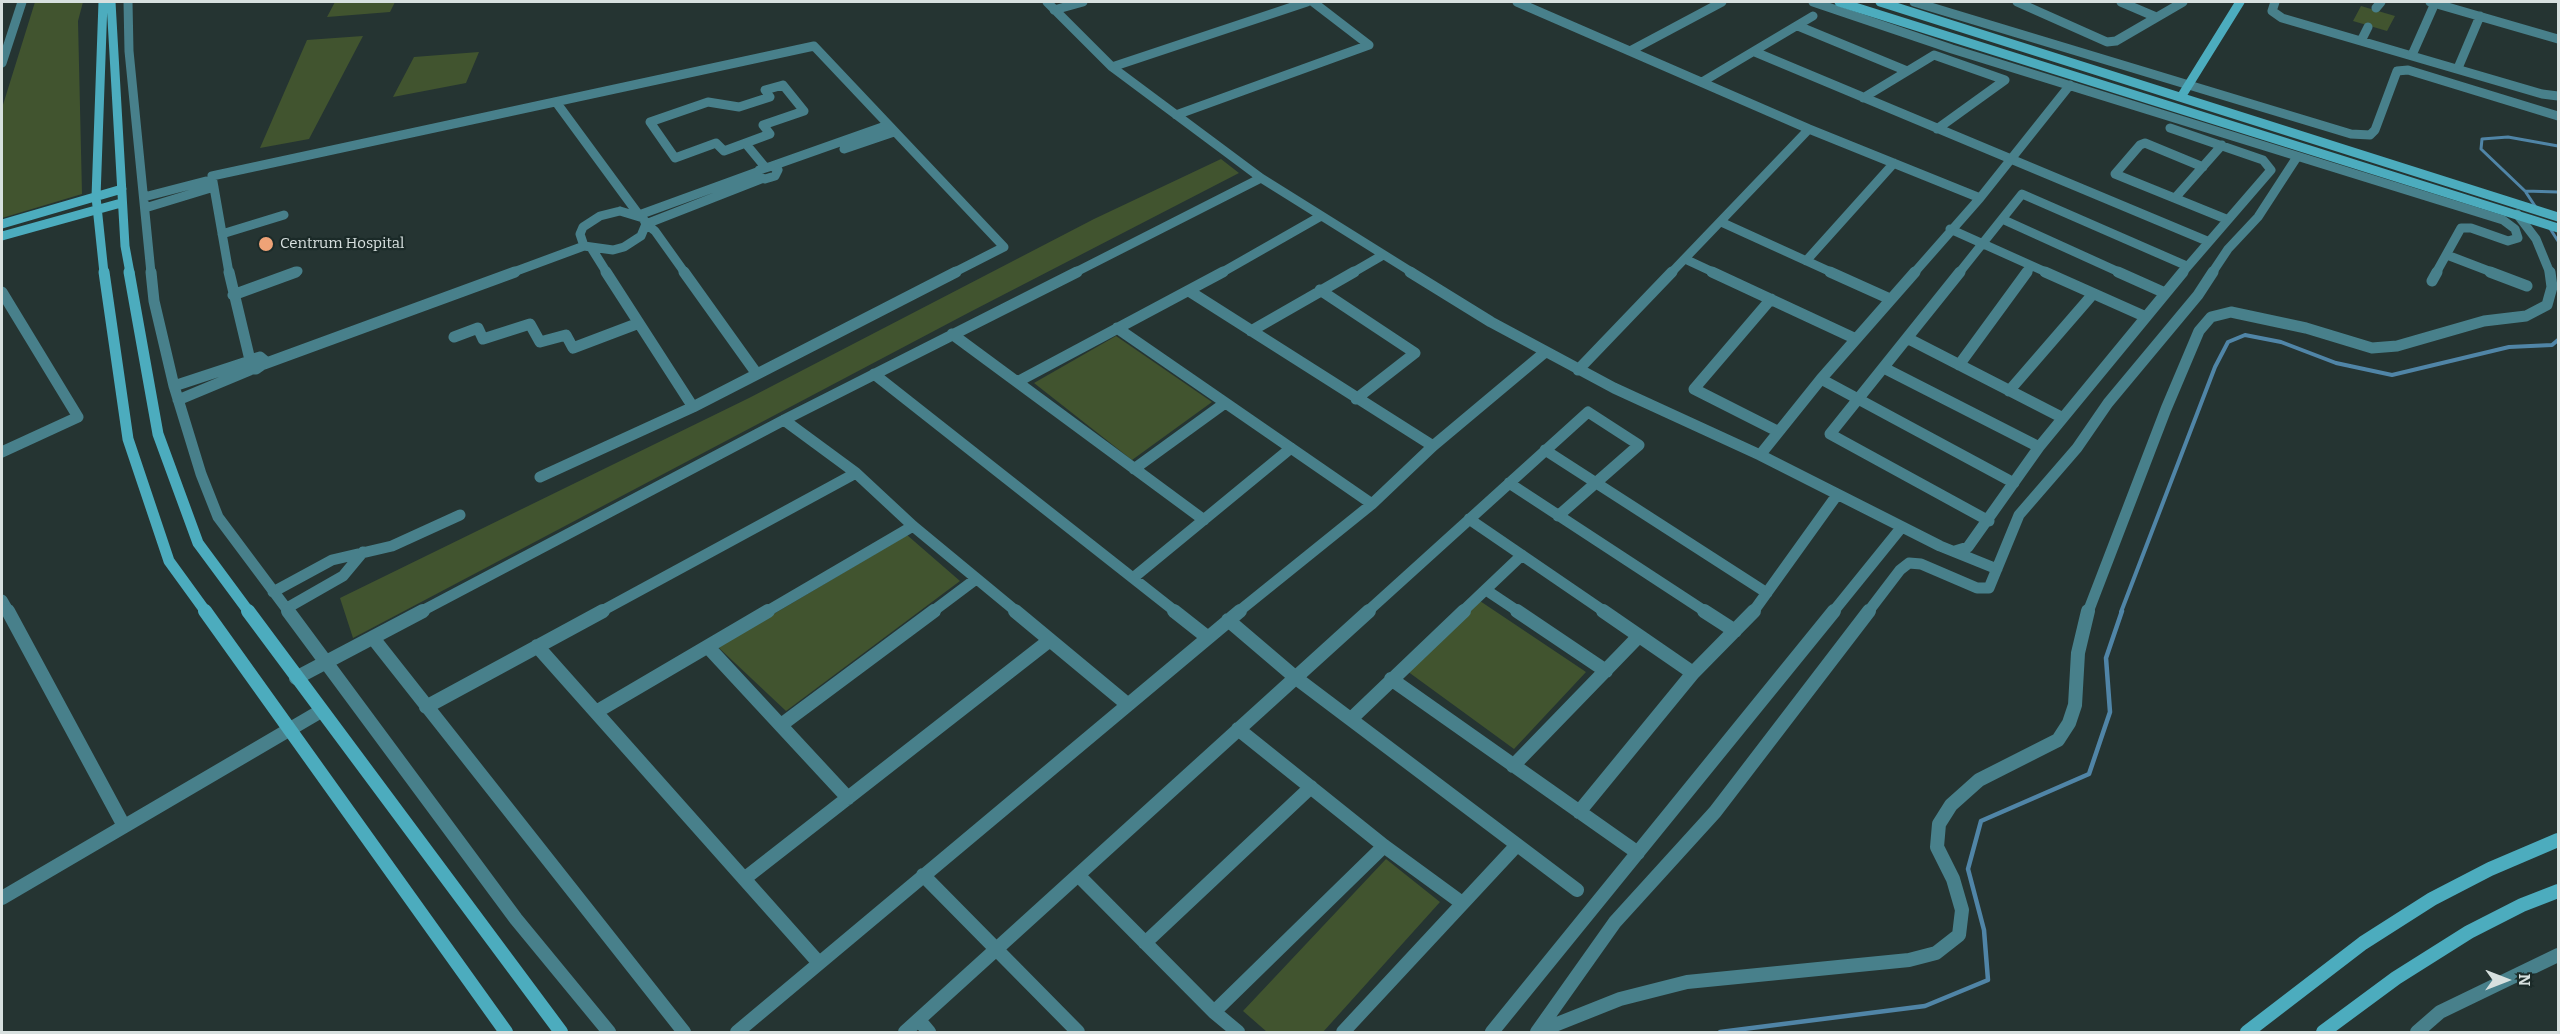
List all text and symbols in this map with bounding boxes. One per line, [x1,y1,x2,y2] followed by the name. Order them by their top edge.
[257,235,275,253] marker: Centrum Hospital
[280,235,404,253] place label: Centrum Hospital
[2476,950,2536,1010] north arrow
[2515,974,2534,986] text: N

